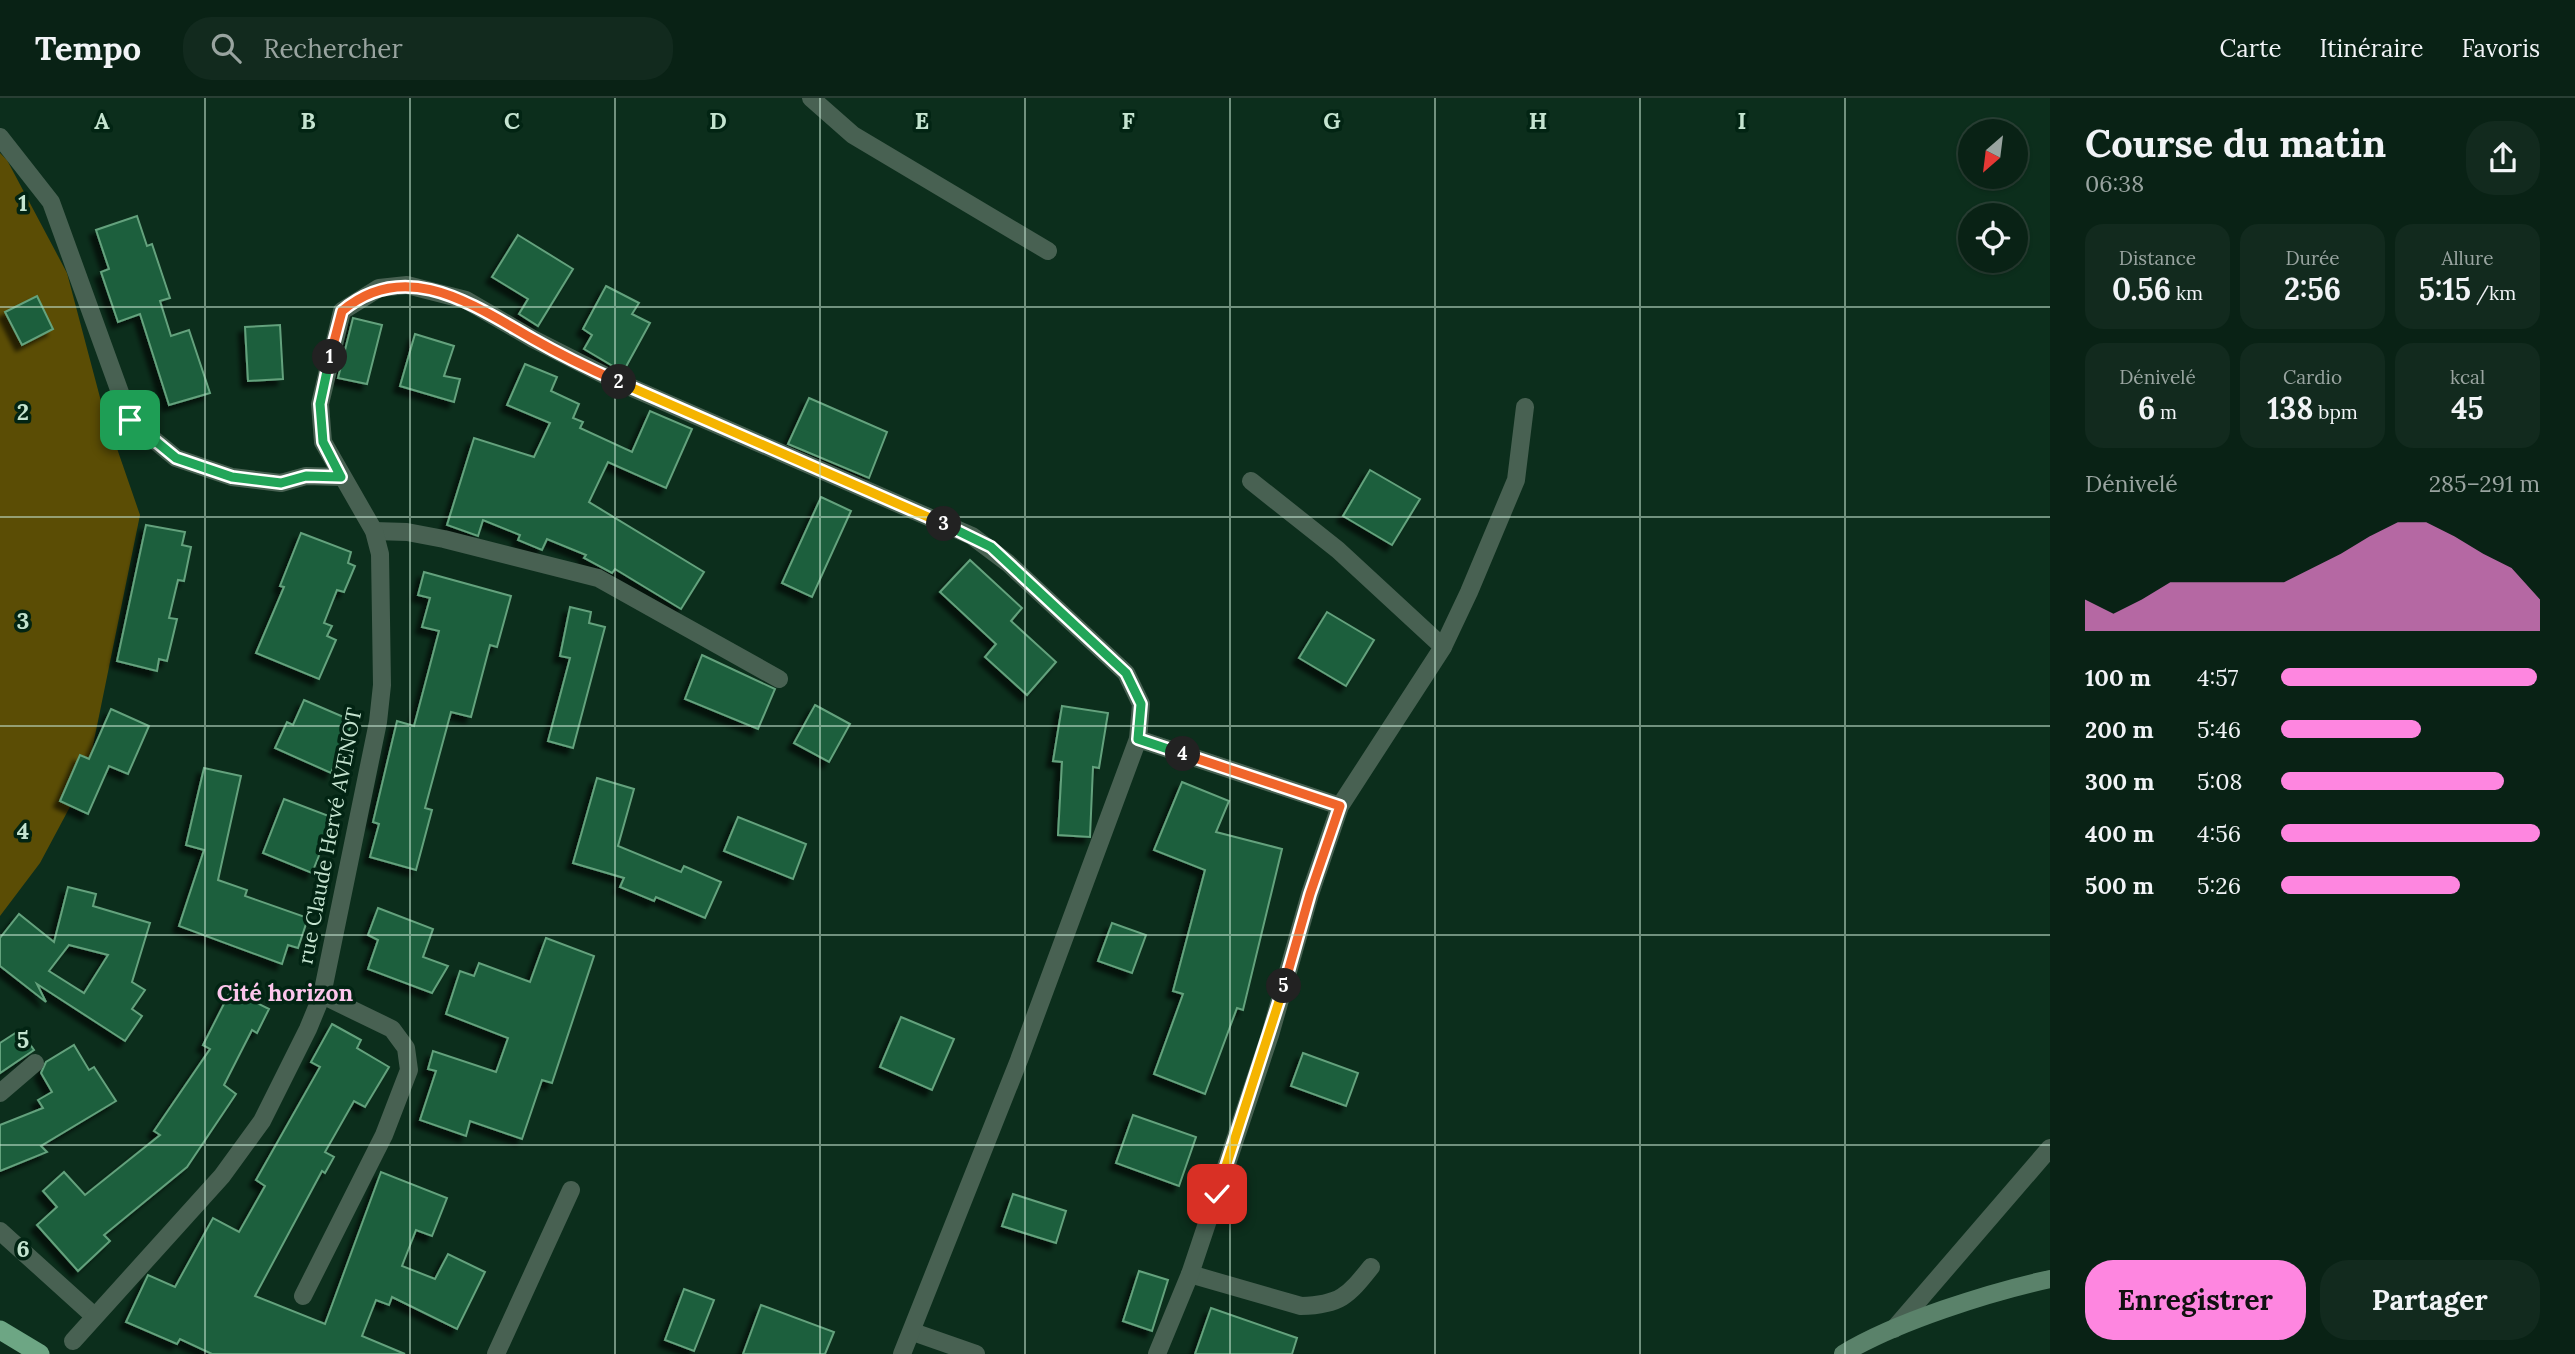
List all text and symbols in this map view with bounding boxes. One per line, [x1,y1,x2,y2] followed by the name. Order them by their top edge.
[183,17,673,80] search box
[35,27,141,69] text: Tempo
[207,29,245,67] icon: search
[263,32,403,65] text: Rechercher
[2220,33,2282,64] text: Carte
[2320,33,2423,64] text: Itinéraire
[2461,33,2540,64] text: Favoris
[94,106,110,135] text: A
[300,106,316,135] text: B
[504,106,520,135] text: C
[709,106,727,135] text: D
[915,106,929,135] text: E
[1121,106,1135,135] text: F
[1323,106,1341,135] text: G
[1529,106,1547,135] text: H
[1738,106,1746,135] text: I
[1958,119,2028,189] north arrow
[1958,119,2028,273] map controls
[2085,119,2386,167] text: Course du matin
[2466,121,2540,195] button: share
[2085,169,2144,198] text: 06:38
[18,188,28,217] text: 1
[1958,203,2028,273] button: locate
[2119,246,2196,270] text: Distance
[2285,246,2340,270] text: Durée
[2442,246,2493,270] text: Allure
[2112,270,2171,308] text: 0.56
[2284,270,2341,308] text: 2:56
[2419,270,2471,308] text: 5:15
[2171,281,2203,305] text: km
[2471,281,2516,305] text: /km
[312,340,348,374] pin: 1
[326,344,333,368] text: 1
[602,364,636,400] pin: 2
[2119,365,2196,389] text: Dénivelé
[2283,365,2342,389] text: Cardio
[2450,365,2485,389] text: kcal
[613,369,624,393] text: 2
[2138,389,2155,427] text: 6
[2267,389,2313,427] text: 138
[2451,389,2484,427] text: 45
[100,390,160,450] pin
[17,397,29,426] text: 2
[2155,400,2177,424] text: m
[2313,400,2358,424] text: bpm
[111,401,149,439] icon: arrive
[2085,469,2178,498] text: Dénivelé
[2429,469,2540,498] text: 285–291 m
[926,506,962,542] pin: 3
[938,511,949,535] text: 3
[17,606,29,635] text: 3
[2085,663,2151,692] text: 100 m
[2197,663,2238,692] text: 4:57
[291,705,368,966] street label: rue Claude Hervé AVENOT
[2085,715,2154,744] text: 200 m
[2197,715,2241,744] text: 5:46
[1166,736,1200,772] pin: 4
[1177,741,1188,765] text: 4
[2085,767,2154,796] text: 300 m
[2197,767,2243,796] text: 5:08
[17,816,29,845] text: 4
[2085,819,2154,848] text: 400 m
[2197,819,2241,848] text: 4:56
[2085,871,2154,900] text: 500 m
[2197,871,2241,900] text: 5:26
[1266,968,1302,1004] pin: 5
[1278,973,1289,997] text: 5
[217,978,354,1007] district label: Cité horizon
[17,1025,29,1054] text: 5
[1187,1164,1247,1224] pin
[1198,1175,1236,1213] icon: check
[16,1234,30,1263] text: 6
[2085,1260,2306,1340] button: Enregistrer
[2320,1260,2540,1340] button: Partager

